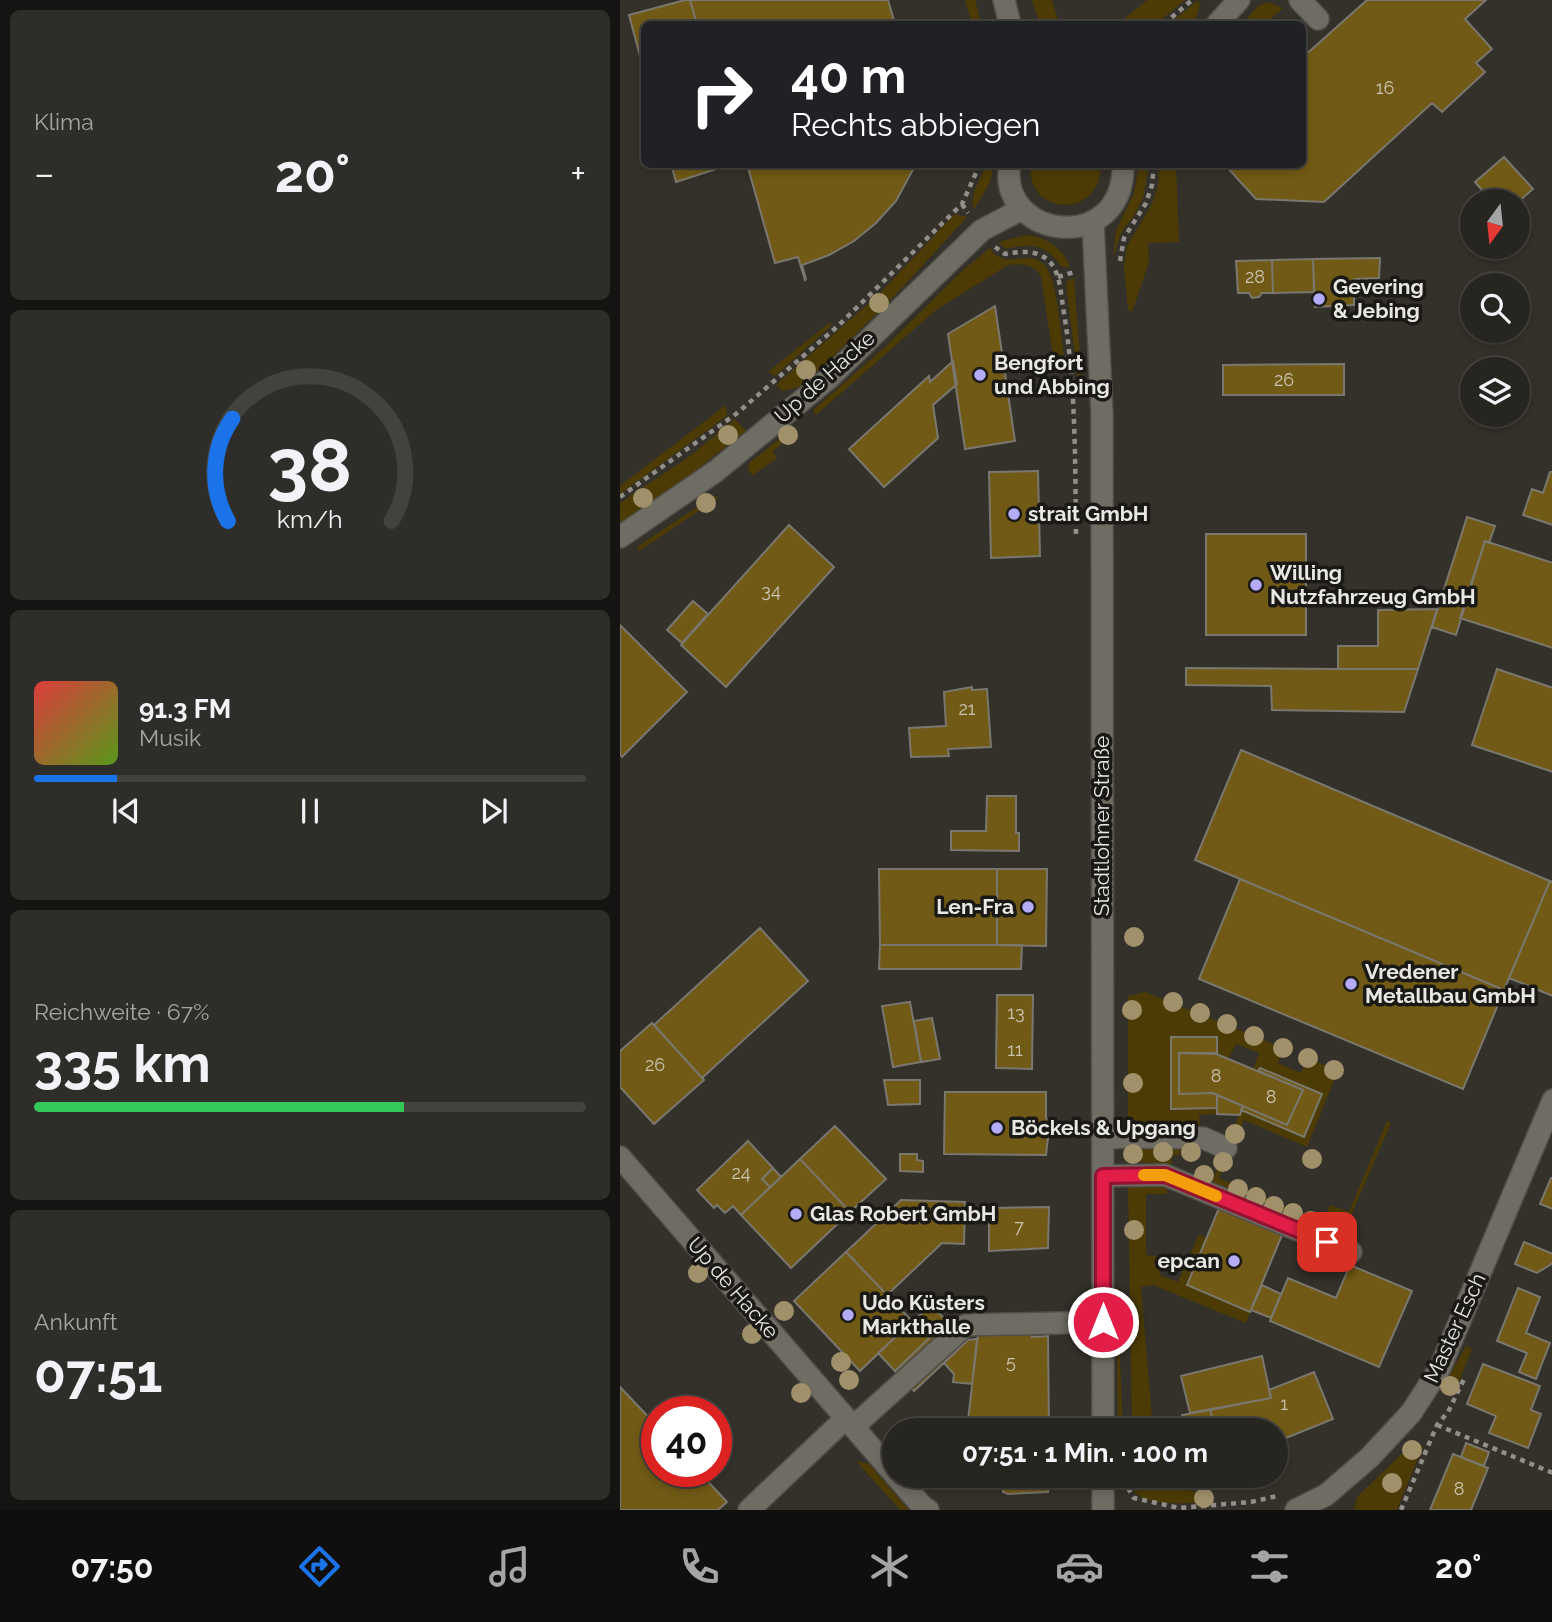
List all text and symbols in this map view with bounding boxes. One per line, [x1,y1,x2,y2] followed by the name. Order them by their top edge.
[791,47,906,104] text: 40 m
[676,49,767,140] icon: right
[1376,77,1394,98] house number: 16
[791,106,1040,143] text: Rechts abbiegen
[34,108,94,135] text: Klima
[275,143,350,204] text: 20°
[34,151,54,196] text: −
[570,151,586,196] text: +
[1460,189,1530,259] north arrow
[1460,189,1530,427] map controls
[1245,266,1265,287] house number: 28
[1460,273,1530,343] button: search
[1333,274,1424,323] place label: Gevering & Jebing
[1311,291,1327,307] marker: Gevering & Jebing
[769,325,880,428] street label: Up de Hacke
[994,350,1110,399] place label: Bengfort und Abbing
[1460,357,1530,427] button: layers
[972,367,988,383] marker: Bengfort und Abbing
[1274,369,1294,390] house number: 26
[268,423,352,508] text: 38
[1028,501,1149,526] place label: strait GmbH
[277,504,343,534] text: km/h
[1006,506,1022,522] marker: strait GmbH
[1270,560,1476,609] place label: Willing Nutzfahrzeug GmbH
[1248,577,1264,593] marker: Willing Nutzfahrzeug GmbH
[761,580,781,601] house number: 34
[139,694,231,724] text: 91.3 FM
[958,698,976,719] house number: 21
[139,724,201,751] text: Musik
[1089,736,1114,916] street label: Stadtlohner Straße
[107,792,145,830] icon: previous
[291,792,329,830] icon: pause
[475,792,513,830] icon: next
[936,894,1014,919] place label: Len-Fra
[1020,899,1036,915] marker: Len-Fra
[1365,959,1536,1008] place label: Vredener Metallbau GmbH
[1343,976,1359,992] marker: Vredener Metallbau GmbH
[34,998,209,1025] text: Reichweite · 67%
[1007,1002,1025,1023] house number: 13
[34,1033,211,1094] text: 335 km
[1007,1039,1023,1060] house number: 11
[645,1054,665,1075] house number: 26
[1211,1065,1221,1086] house number: 8
[1266,1086,1276,1107] house number: 8
[1011,1115,1196,1140] place label: Böckels & Upgang
[989,1120,1005,1136] marker: Böckels & Upgang
[731,1162,751,1183] house number: 24
[810,1201,996,1226] place label: Glas Robert GmbH
[788,1206,804,1222] marker: Glas Robert GmbH
[1297,1212,1357,1272] pin
[1014,1216,1024,1237] house number: 7
[1308,1223,1346,1261] icon: arrive
[683,1232,784,1343] street label: Up de Hacke
[1158,1248,1220,1273] place label: epcan
[1226,1253,1242,1269] marker: epcan
[1418,1269,1491,1387] street label: Master Esch
[1066,1285,1140,1359] position arrow
[862,1290,985,1339] place label: Udo Küsters Markthalle
[840,1307,856,1323] marker: Udo Küsters Markthalle
[34,1308,117,1335] text: Ankunft
[34,1343,162,1404] text: 07:51
[1006,1351,1016,1372] house number: 5
[1280,1393,1288,1414] house number: 1
[641,1396,732,1487] speed limit sign: 40
[962,1438,1208,1468] text: 07:51 · 1 Min. · 100 m
[1454,1478,1464,1499] house number: 8
[295,1542,344,1591] icon: directions
[485,1542,534,1591] icon: music
[675,1542,724,1591] icon: phone
[865,1542,914,1591] icon: climate
[1055,1542,1104,1591] icon: car
[1245,1542,1294,1591] icon: filters
[71,1548,153,1585] text: 07:50
[1435,1548,1481,1585] text: 20°

